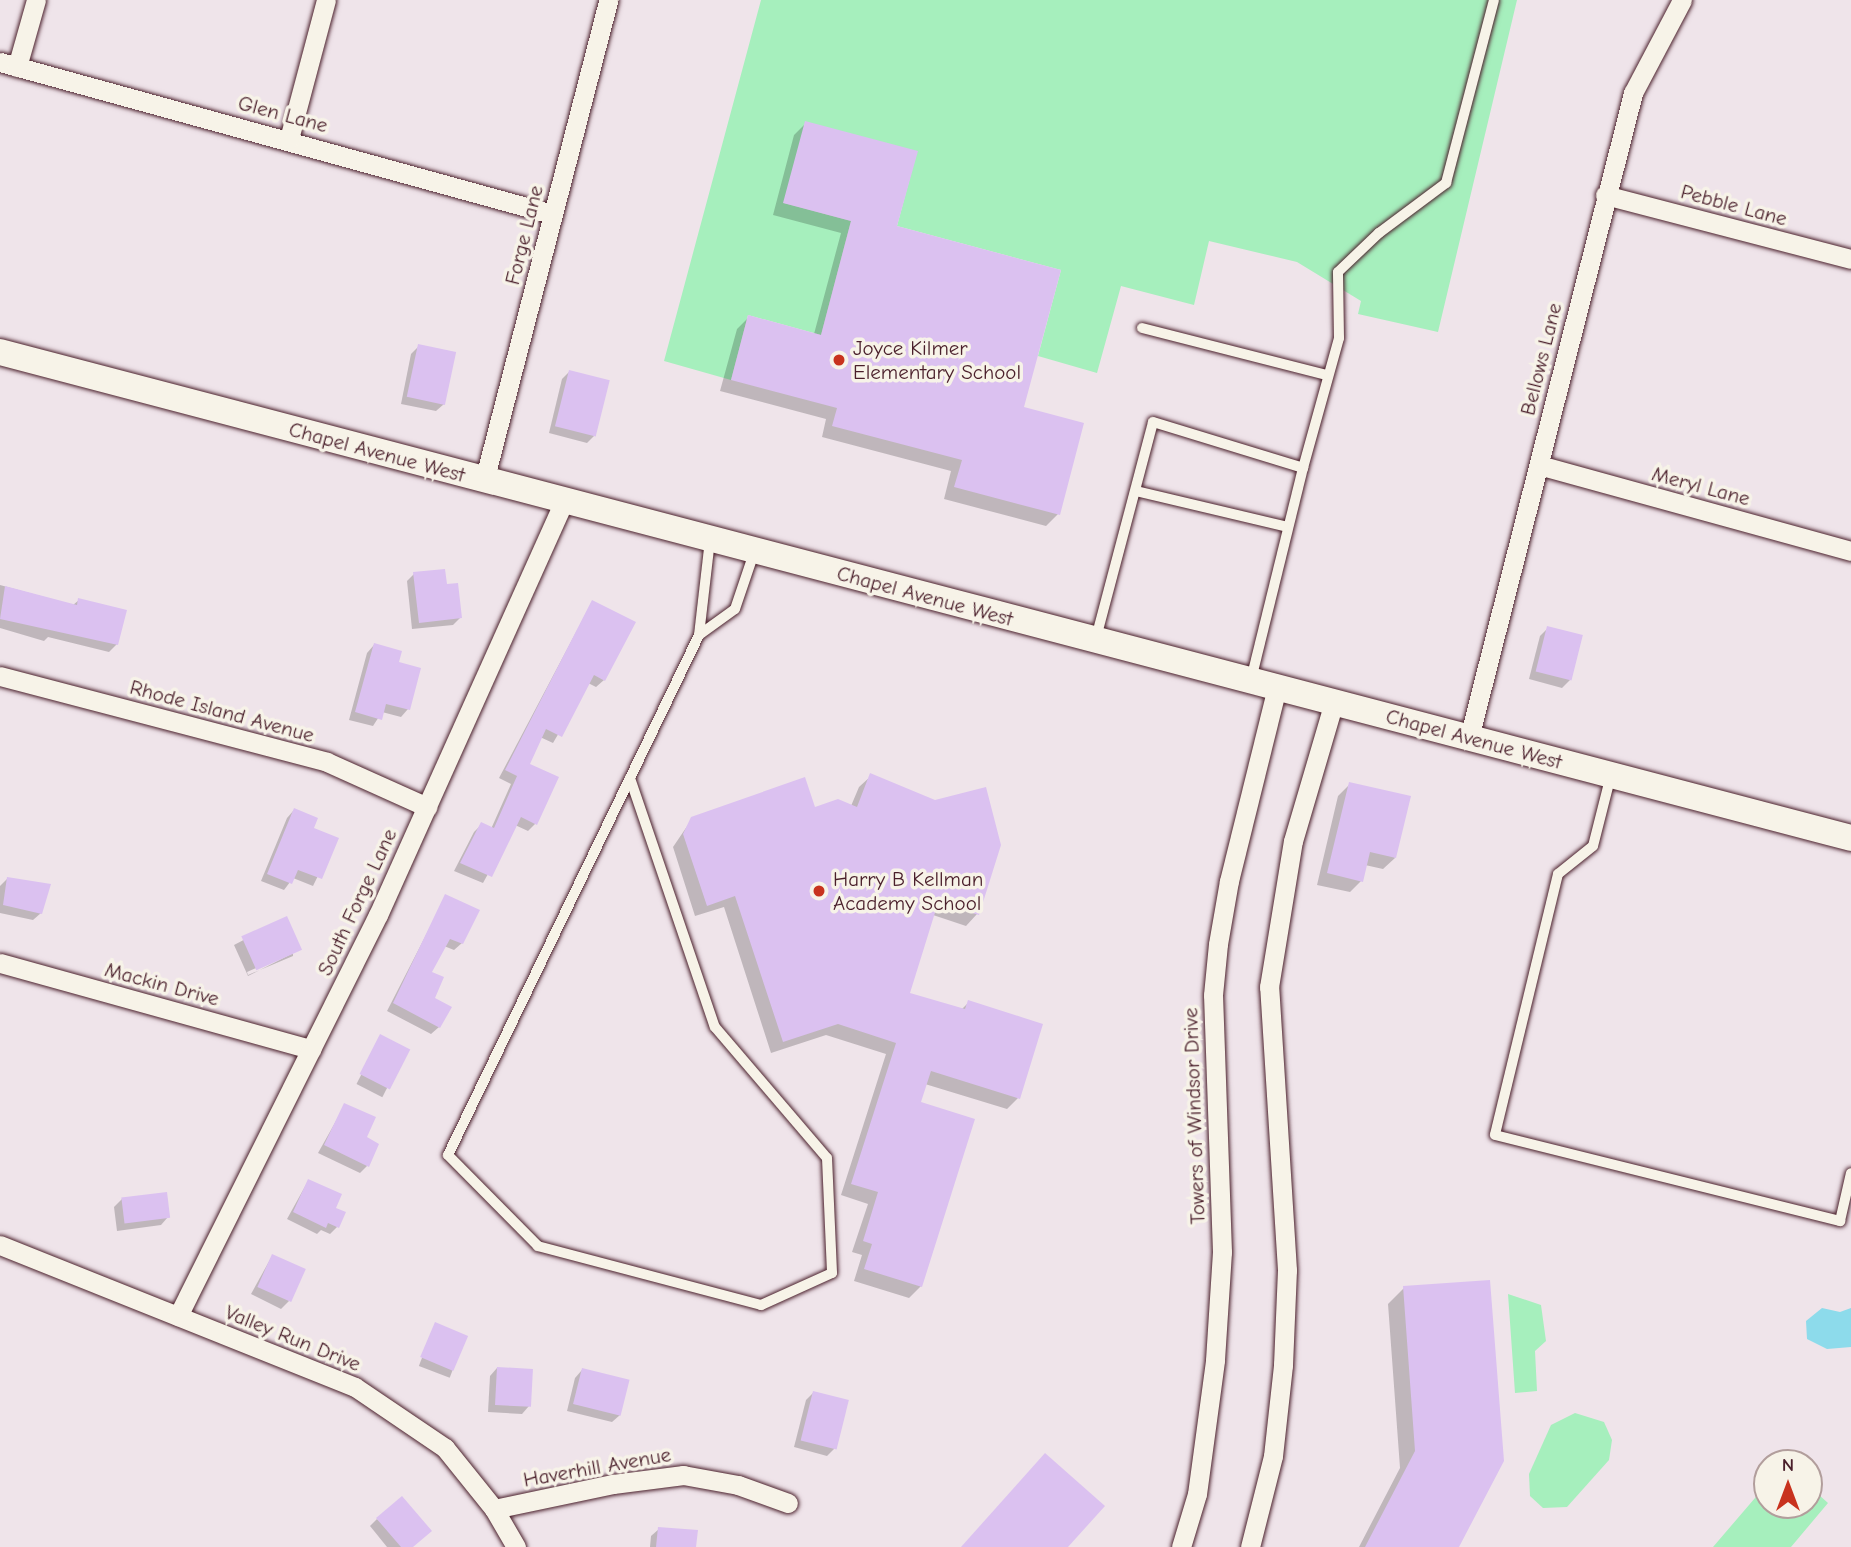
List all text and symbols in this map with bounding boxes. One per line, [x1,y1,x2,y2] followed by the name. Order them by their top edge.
[235,90,331,138] street label: Glen Lane
[1678,179,1790,231] street label: Pebble Lane
[499,183,549,287] street label: Forge Lane
[1515,300,1567,418] street label: Bellows Lane
[853,335,1021,385] place label: Joyce Kilmer Elementary School
[831,352,847,368] marker: Joyce Kilmer Elementary School
[286,416,468,488] street label: Chapel Avenue West
[1649,461,1753,511] street label: Meryl Lane
[834,560,1016,632] street label: Chapel Avenue West
[127,674,317,748] street label: Rhode Island Avenue
[1383,703,1565,775] street label: Chapel Avenue West
[312,825,402,979] street label: South Forge Lane
[833,866,983,916] place label: Harry B Kellman Academy School
[811,883,827,899] marker: Harry B Kellman Academy School
[102,957,222,1011] street label: Mackin Drive
[1178,1007,1210,1225] street label: Towers of Windsor Drive
[221,1299,365,1377] street label: Valley Run Drive
[521,1442,673,1492] street label: Haverhill Avenue
[1753,1449,1823,1519] north arrow
[1782,1454,1794,1476] text: N

